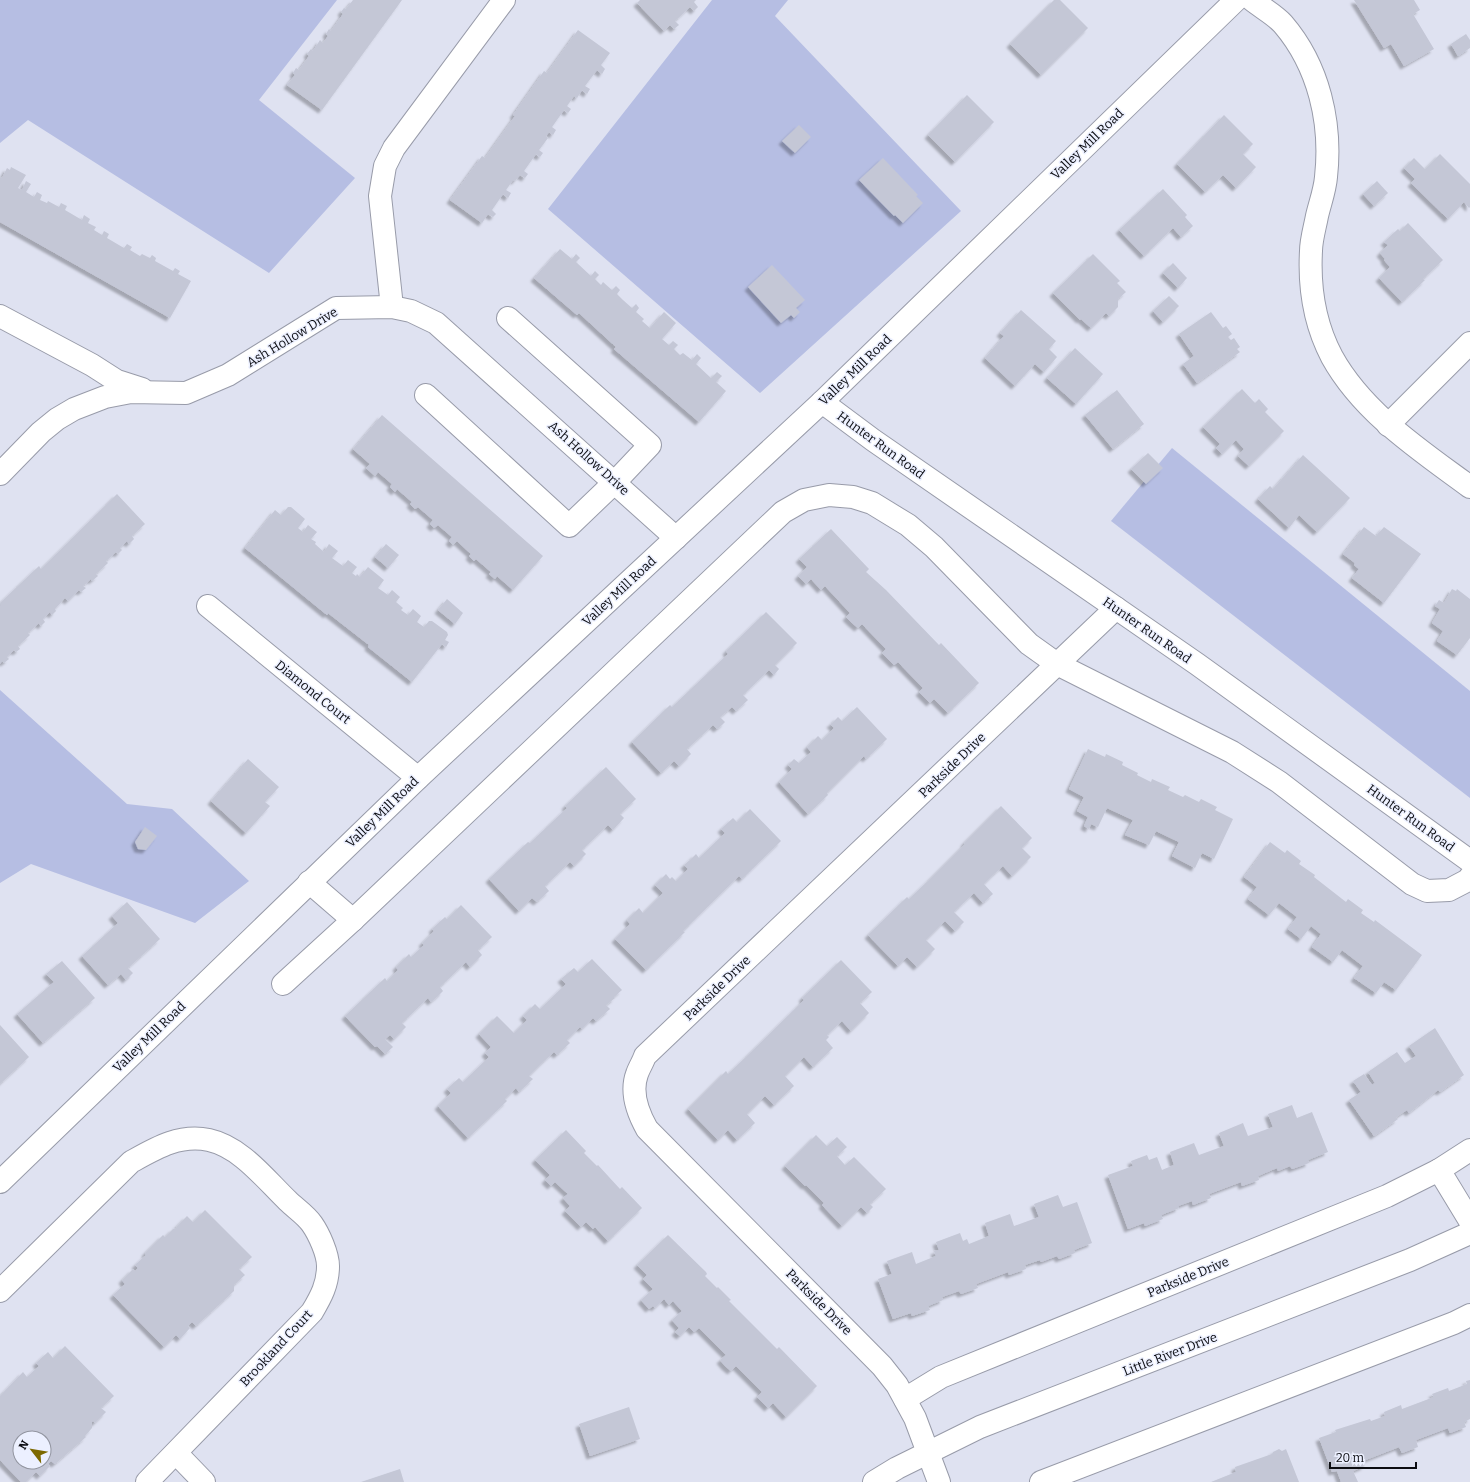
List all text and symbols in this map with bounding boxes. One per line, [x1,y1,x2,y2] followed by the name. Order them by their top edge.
[1048,105,1127,182] street label: Valley Mill Road
[244,304,340,370] street label: Ash Hollow Drive
[816,331,895,408] street label: Valley Mill Road
[834,408,928,482] street label: Hunter Run Road
[546,418,632,498] street label: Ash Hollow Drive
[579,553,659,629] street label: Valley Mill Road
[1100,594,1194,666] street label: Hunter Run Road
[272,657,354,727] street label: Diamond Court
[916,730,988,800] street label: Parkside Drive
[343,773,422,850] street label: Valley Mill Road
[1364,781,1458,855] street label: Hunter Run Road
[681,953,753,1023] street label: Parkside Drive
[110,998,189,1075] street label: Valley Mill Road
[1145,1254,1231,1300] street label: Parkside Drive
[783,1266,855,1338] street label: Parkside Drive
[237,1307,315,1389] street label: Brookland Court
[1121,1329,1219,1379] street label: Little River Drive
[12,1430,52,1470] north arrow
[16,1438,32,1452] text: N
[1330,1444,1416,1470] scale bar
[1336,1451,1365,1465] text: 20 m

